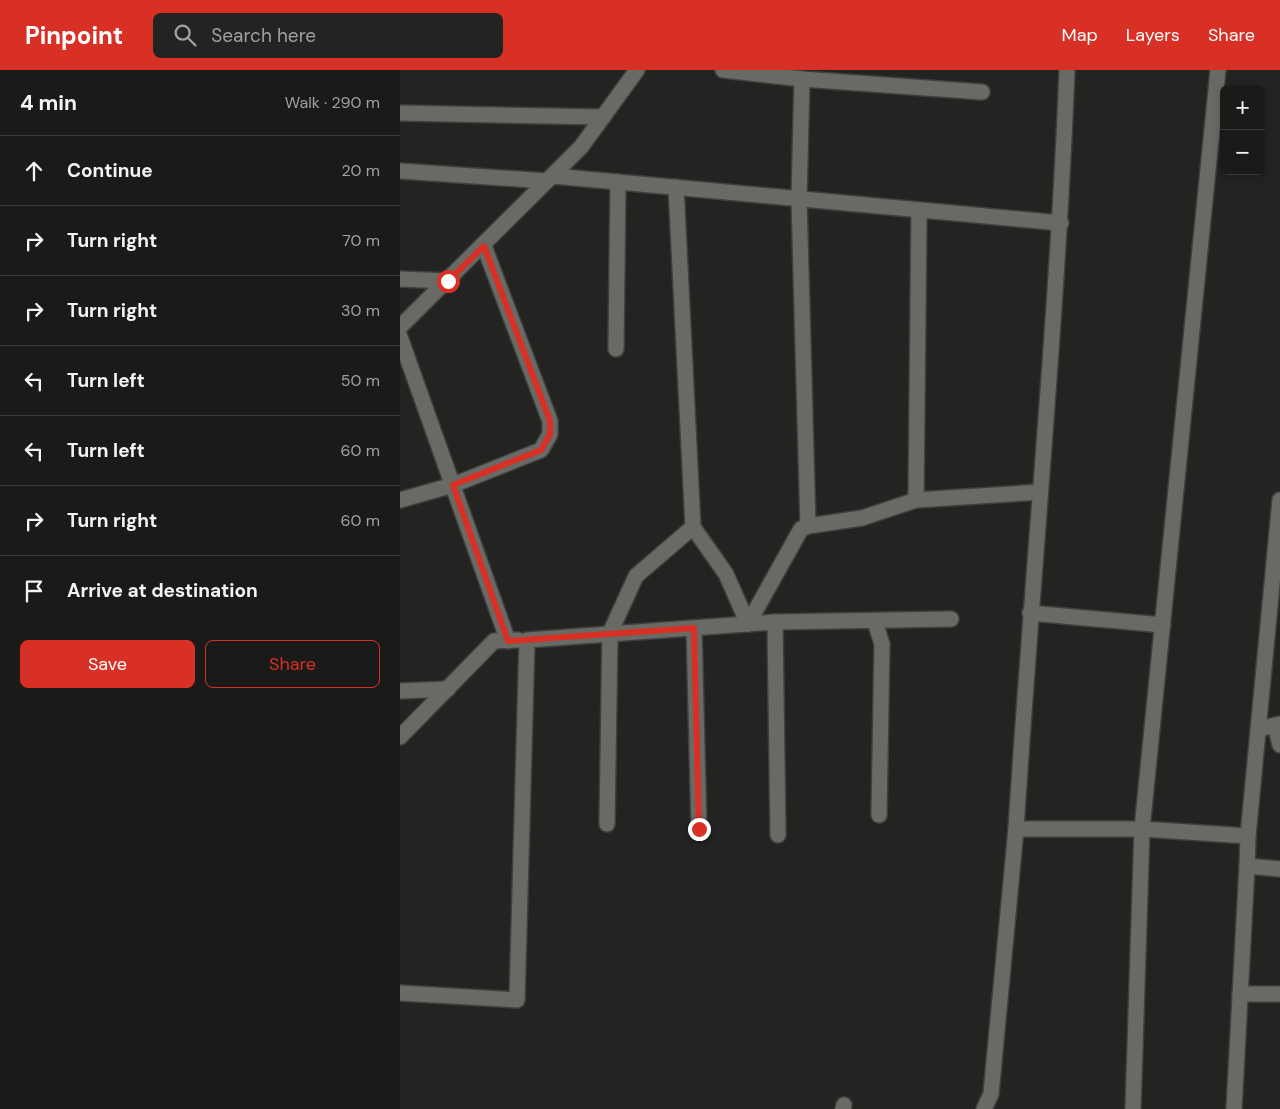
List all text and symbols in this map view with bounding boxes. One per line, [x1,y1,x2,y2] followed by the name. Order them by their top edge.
[153,13,503,58] search box
[25,20,123,51] text: Pinpoint
[171,21,199,49] icon: search
[211,23,316,48] text: Search here
[1062,23,1098,47] text: Map
[1126,23,1180,47] text: Layers
[1208,23,1255,47] text: Share
[1220,85,1265,175] map controls
[1220,85,1265,130] button: +
[20,89,77,117] text: 4 min
[285,92,380,113] text: Walk · 290 m
[1220,130,1265,175] button: −
[20,157,48,185] icon: ahead
[67,158,153,183] text: Continue
[341,160,380,181] text: 20 m
[20,227,48,255] icon: right
[67,228,157,253] text: Turn right
[342,230,380,251] text: 70 m
[437,270,460,293] route start
[20,297,48,325] icon: right
[67,298,157,323] text: Turn right
[341,300,380,321] text: 30 m
[20,367,48,395] icon: left
[67,368,145,393] text: Turn left
[341,370,380,391] text: 50 m
[20,437,48,465] icon: left
[67,438,145,463] text: Turn left
[340,440,380,461] text: 60 m
[20,507,48,535] icon: right
[67,508,157,533] text: Turn right
[340,510,380,531] text: 60 m
[20,577,48,605] icon: arrive
[67,578,258,603] text: Arrive at destination
[20,640,195,688] button: Save
[205,640,380,688] button: Share
[688,818,711,841] route end

